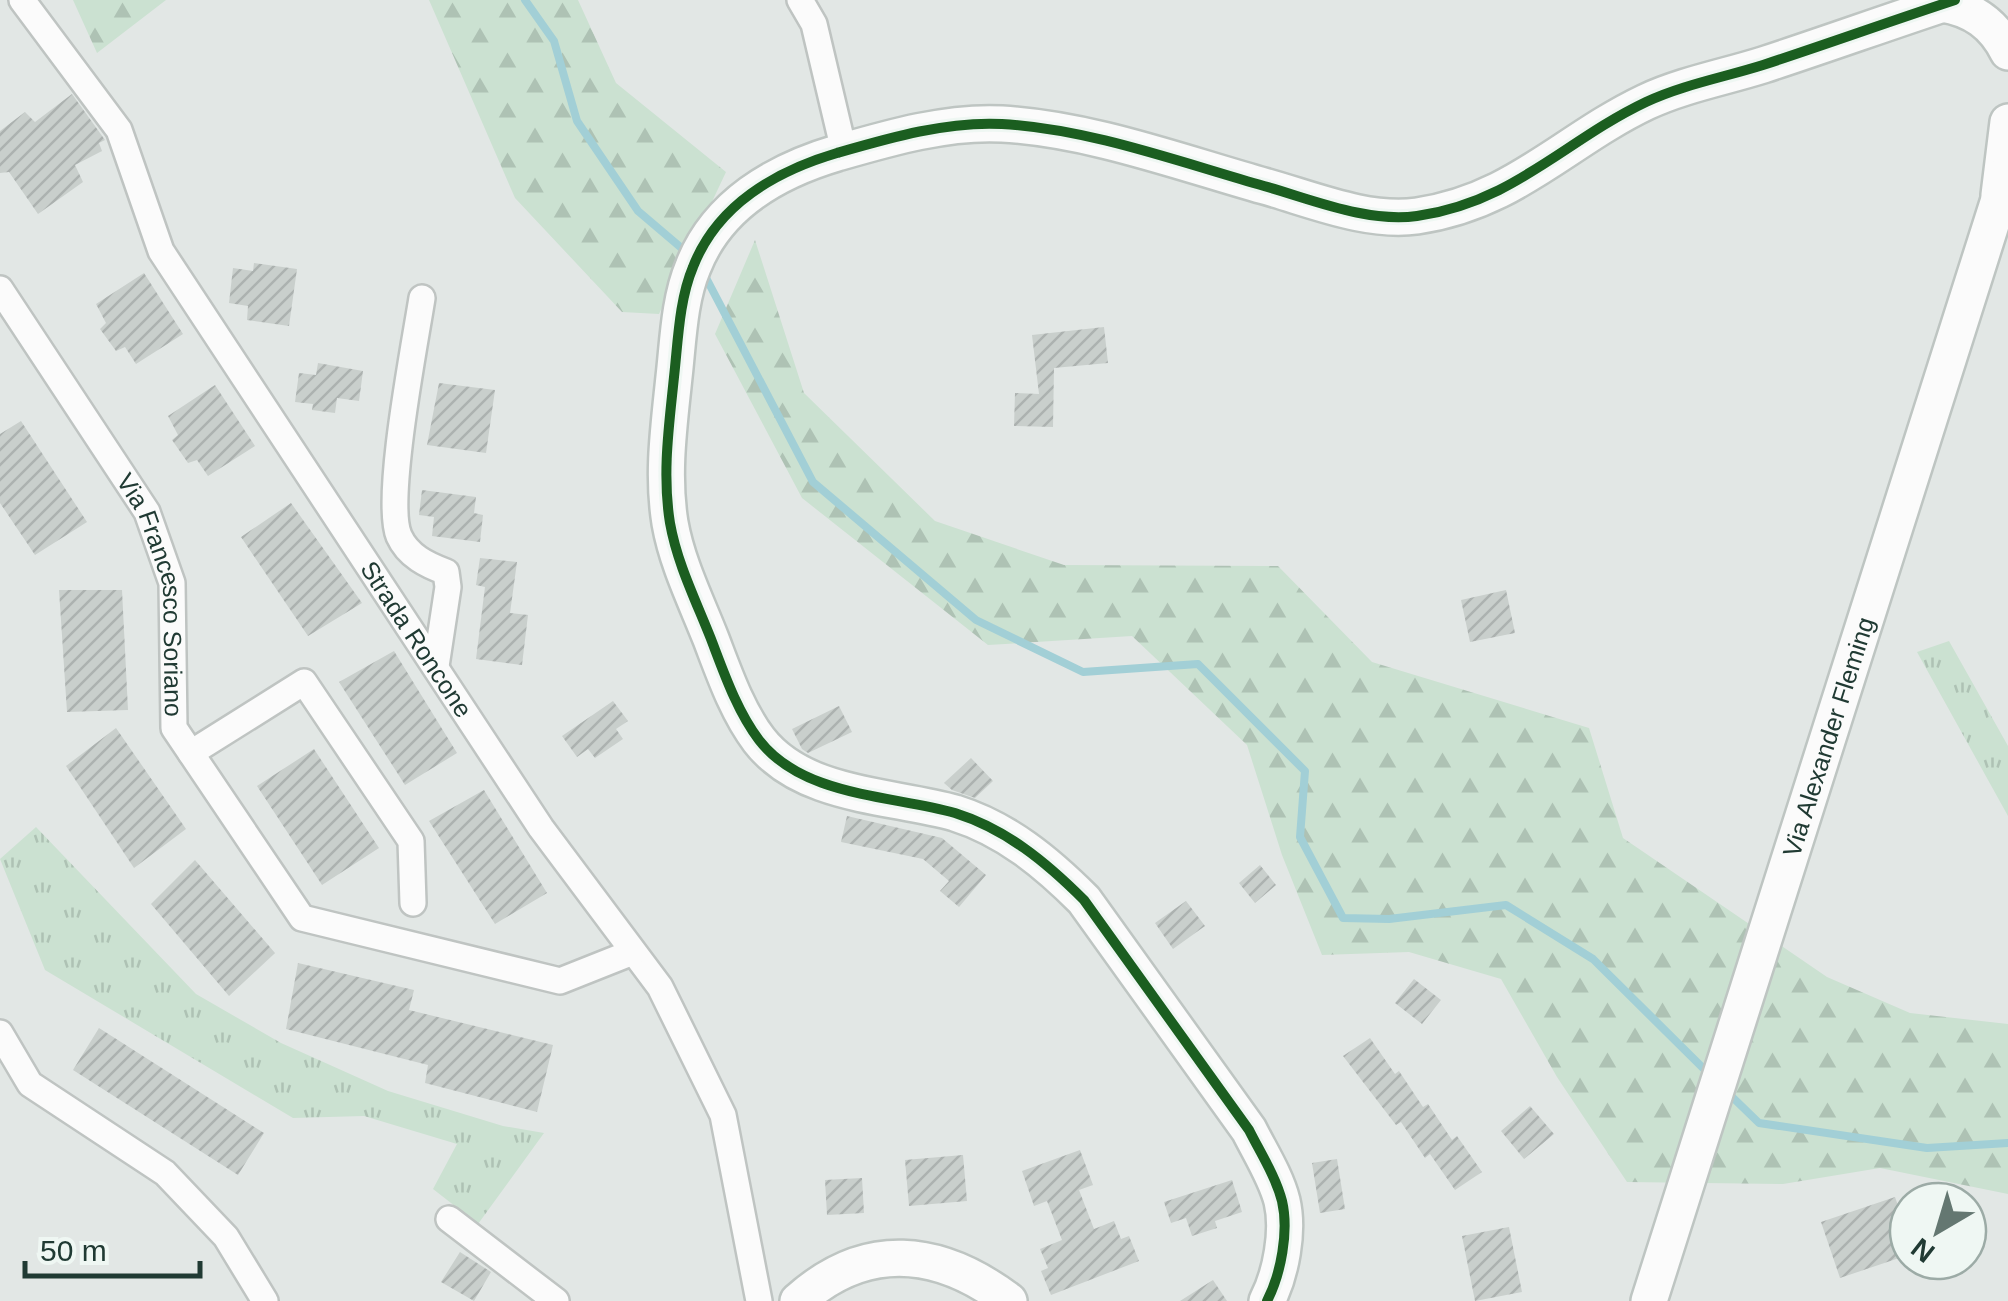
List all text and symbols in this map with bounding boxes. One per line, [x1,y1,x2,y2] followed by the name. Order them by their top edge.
[111,468,188,717] street label: Via Francesco Soriano
[355,556,478,722] street label: Strada Roncone
[1777,614,1879,860] street label: Via Alexander Fleming
[1888,1181,1988,1281] north arrow
[25,1216,200,1278] scale bar
[1905,1232,1940,1269] text: N
[40,1234,107,1267] text: 50 m

